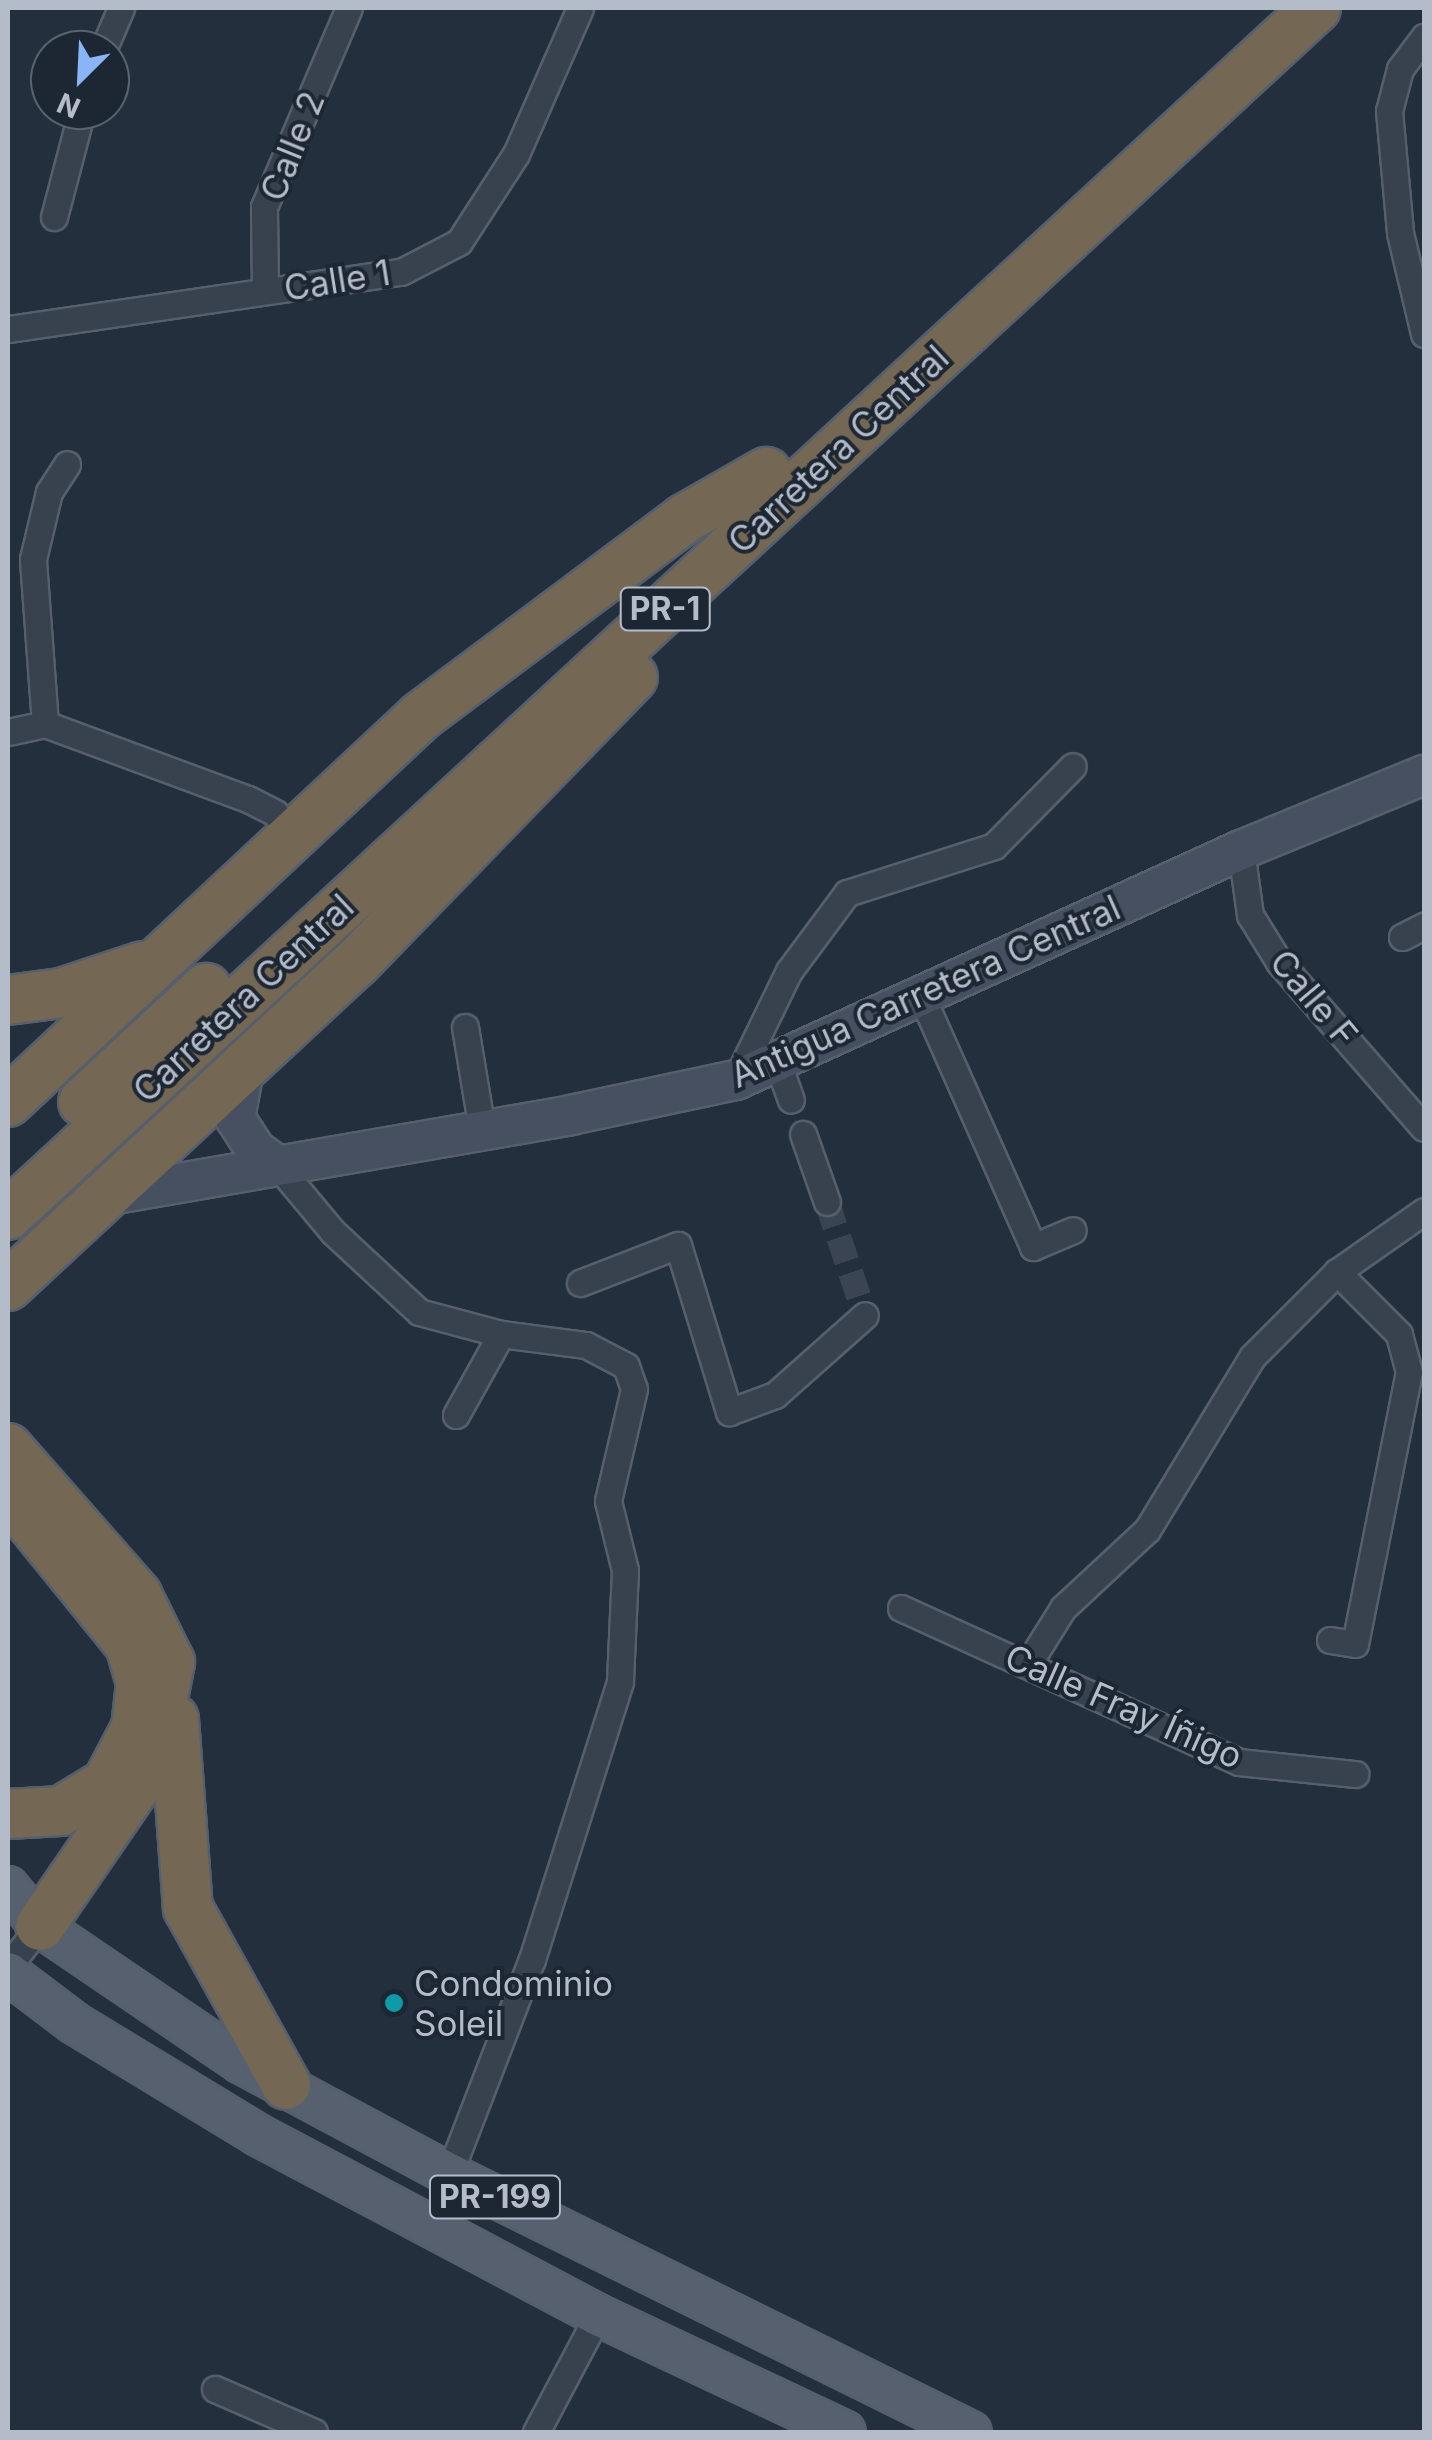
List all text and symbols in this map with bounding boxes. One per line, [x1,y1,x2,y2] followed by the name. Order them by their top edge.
[30,30,130,130] north arrow
[251,85,333,207] street label: Calle 2
[52,86,85,125] text: N
[281,251,393,309] street label: Calle 1
[719,336,957,562] street label: Carretera Central
[618,582,712,636] road number: PR-1
[124,885,362,1111] street label: Carretera Central
[724,886,1126,1096] street label: Antigua Carretera Central
[1262,941,1366,1055] street label: Calle F
[999,1635,1249,1777] street label: Calle Fray Íñigo
[414,1962,613,2044] place label: Condominio Soleil
[383,1992,405,2014] marker: Condominio Soleil
[428,2170,562,2224] road number: PR-199

